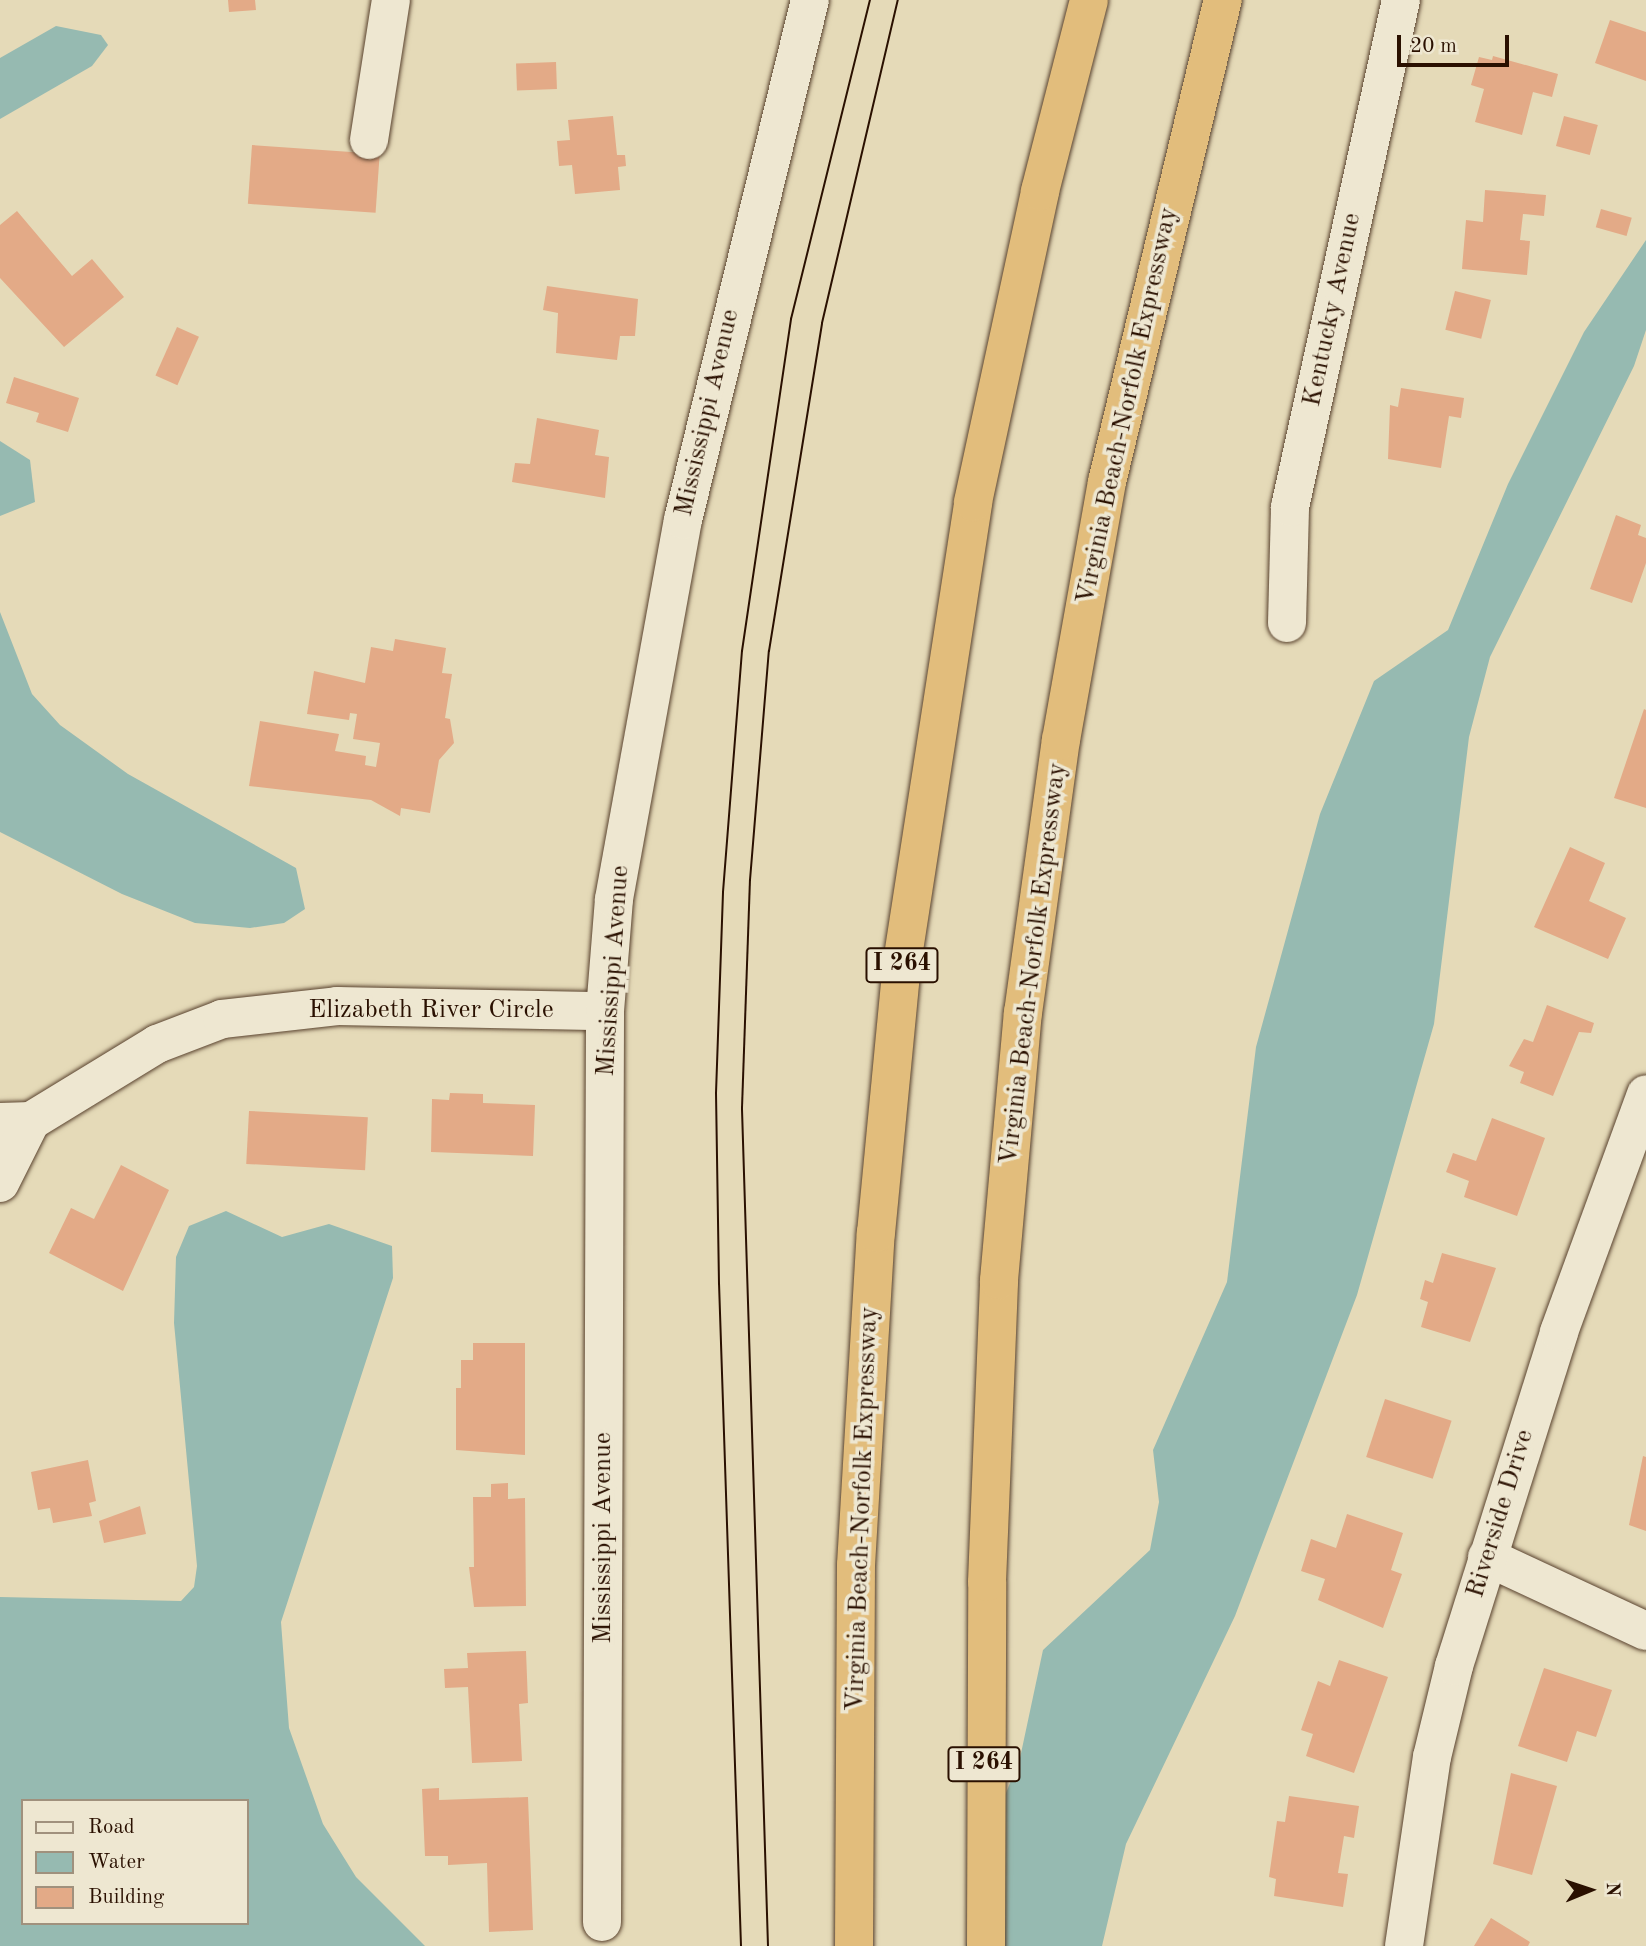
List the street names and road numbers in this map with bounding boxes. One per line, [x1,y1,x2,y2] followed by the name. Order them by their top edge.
[1071,205,1185,607] street label: Virginia Beach-Norfolk Expressway
[1297,210,1369,410] street label: Kentucky Avenue
[669,306,747,520] street label: Mississippi Avenue
[994,761,1074,1167] street label: Virginia Beach-Norfolk Expressway
[591,864,637,1078] street label: Mississippi Avenue
[865,945,939,986] road number: I 264
[308,995,554,1027] street label: Elizabeth River Circle
[840,1306,886,1712] street label: Virginia Beach-Norfolk Expressway
[1461,1426,1541,1602] street label: Riverside Drive
[588,1432,620,1644] street label: Mississippi Avenue
[947,1744,1021,1784] road number: I 264

